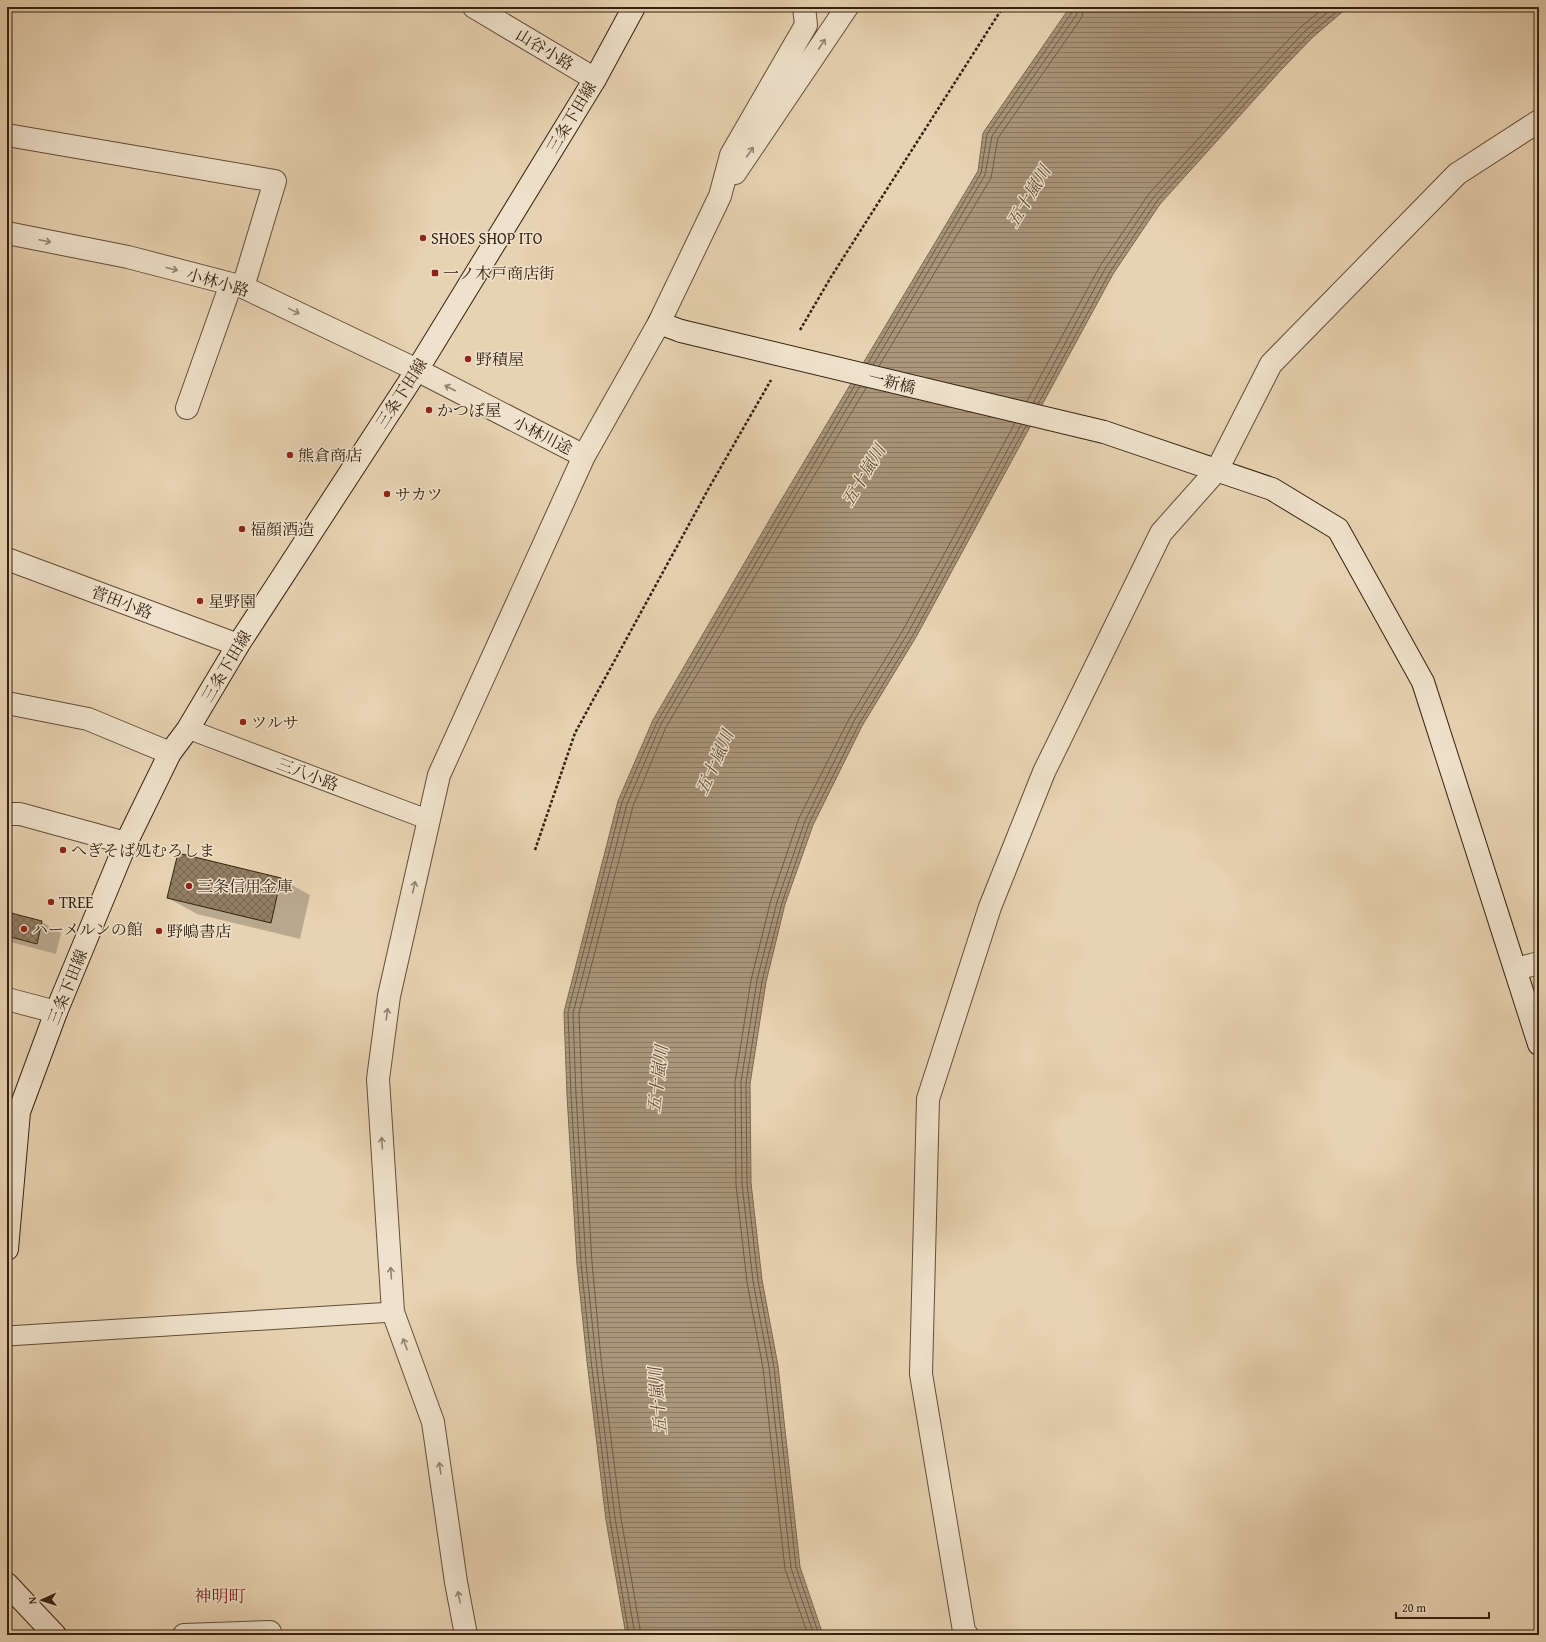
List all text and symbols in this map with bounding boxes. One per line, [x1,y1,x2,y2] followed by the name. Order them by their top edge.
[511,22,579,76] street label: 山谷小路
[818,39,826,50] one-way arrow
[540,77,602,157] street label: 三条下田線
[746,147,754,158] one-way arrow
[1000,159,1057,232] water label: 五十嵐川
[431,226,543,250] place label: SHOES SHOP ITO
[418,233,428,243] marker: SHOES SHOP ITO
[38,237,51,245] one-way arrow
[443,261,555,285] place label: 一ノ木戸商店街
[184,262,252,302] street label: 小林小路
[165,265,178,273] one-way arrow
[430,268,440,278] marker: 一ノ木戸商店街
[288,308,300,315] one-way arrow
[476,347,524,371] place label: 野積屋
[369,353,433,433] street label: 三条下田線
[463,354,473,364] marker: 野積屋
[866,365,918,399] street label: 一新橋
[444,383,456,391] one-way arrow
[437,398,501,422] place label: かつぼ屋
[424,405,434,415] marker: かつぼ屋
[509,410,577,460] street label: 小林川途
[835,438,892,511] water label: 五十嵐川
[298,443,362,467] place label: 熊倉商店
[285,450,295,460] marker: 熊倉商店
[395,482,443,506] place label: サカツ
[382,489,392,499] marker: サカツ
[250,517,314,541] place label: 福顔酒造
[237,524,247,534] marker: 福顔酒造
[88,579,156,625] street label: 菅田小路
[208,589,256,613] place label: 星野園
[195,596,205,606] marker: 星野園
[195,626,257,706] street label: 三条下田線
[251,710,299,734] place label: ツルサ
[238,717,248,727] marker: ツルサ
[689,724,740,798] water label: 五十嵐川
[274,751,342,797] street label: 三八小路
[71,838,215,862] place label: へぎそば処むろしま
[58,845,68,855] marker: へぎそば処むろしま
[197,874,293,898] place label: 三条信用金庫
[184,881,194,891] marker: 三条信用金庫
[410,881,418,894] one-way arrow
[59,890,93,914] place label: TREE
[46,897,56,907] marker: TREE
[32,917,143,941] place label: ハーメルンの館
[167,919,231,943] place label: 野嶋書店
[19,924,29,934] marker: ハーメルンの館
[154,926,164,936] marker: 野嶋書店
[41,945,93,1029] street label: 三条下田線
[383,1008,391,1021] one-way arrow
[640,1042,674,1114] water label: 五十嵐川
[379,1137,386,1150] one-way arrow
[387,1267,394,1280] one-way arrow
[400,1338,408,1350] one-way arrow
[641,1364,672,1436] water label: 五十嵐川
[436,1462,444,1475] one-way arrow
[22,1580,62,1620] north arrow
[195,1583,246,1608] district label: 神明町
[455,1591,463,1604] one-way arrow
[1396,1594,1489,1620] scale bar
[24,1596,40,1605] text: N
[1402,1599,1426,1616] text: 20 m

